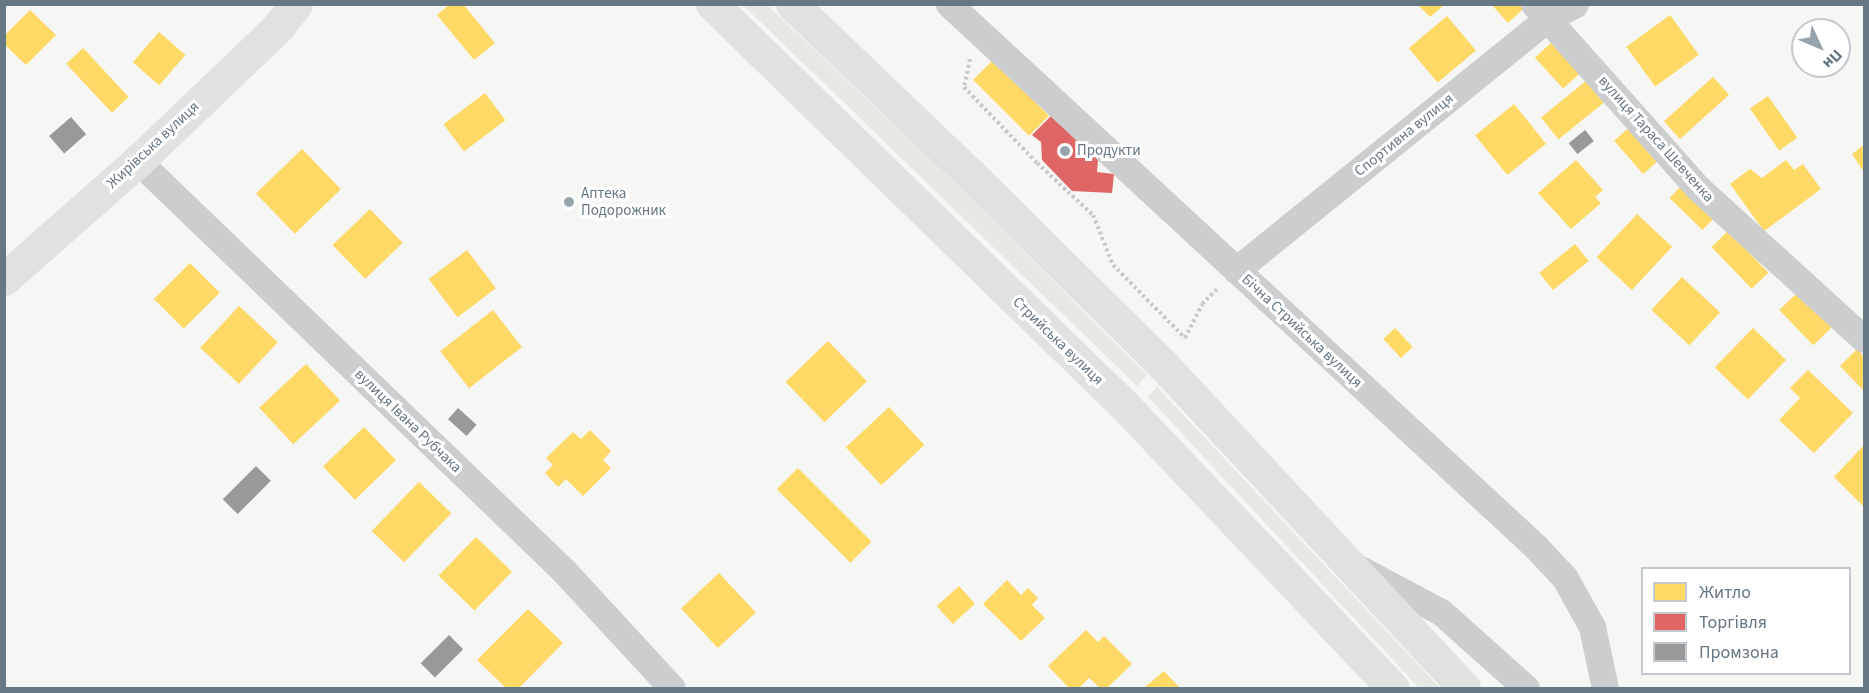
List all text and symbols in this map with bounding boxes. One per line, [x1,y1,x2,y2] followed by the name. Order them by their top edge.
[1791,18,1851,78] north arrow
[1818,44,1847,74] text: Пн
[1594,72,1718,206] street label: вулиця Тараса Шевченка
[1351,90,1457,180] street label: Спортивна вулиця
[103,98,203,192] street label: Жирівська вулиця
[1077,142,1141,160] place label: Продукти
[1058,144,1072,158] marker: Продукти
[581,184,666,219] place label: Аптека Подорожник
[562,195,576,209] marker: Аптека Подорожник
[1238,270,1366,392] street label: Бічна Стрийська вулиця
[1009,293,1107,389] street label: Стрийська вулиця
[351,365,465,477] street label: вулиця Івана Рубчака
[1641,567,1851,675] legend
[1699,580,1751,605] text: Житло
[1699,610,1767,635] text: Торгівля
[1699,640,1779,665] text: Промзона

